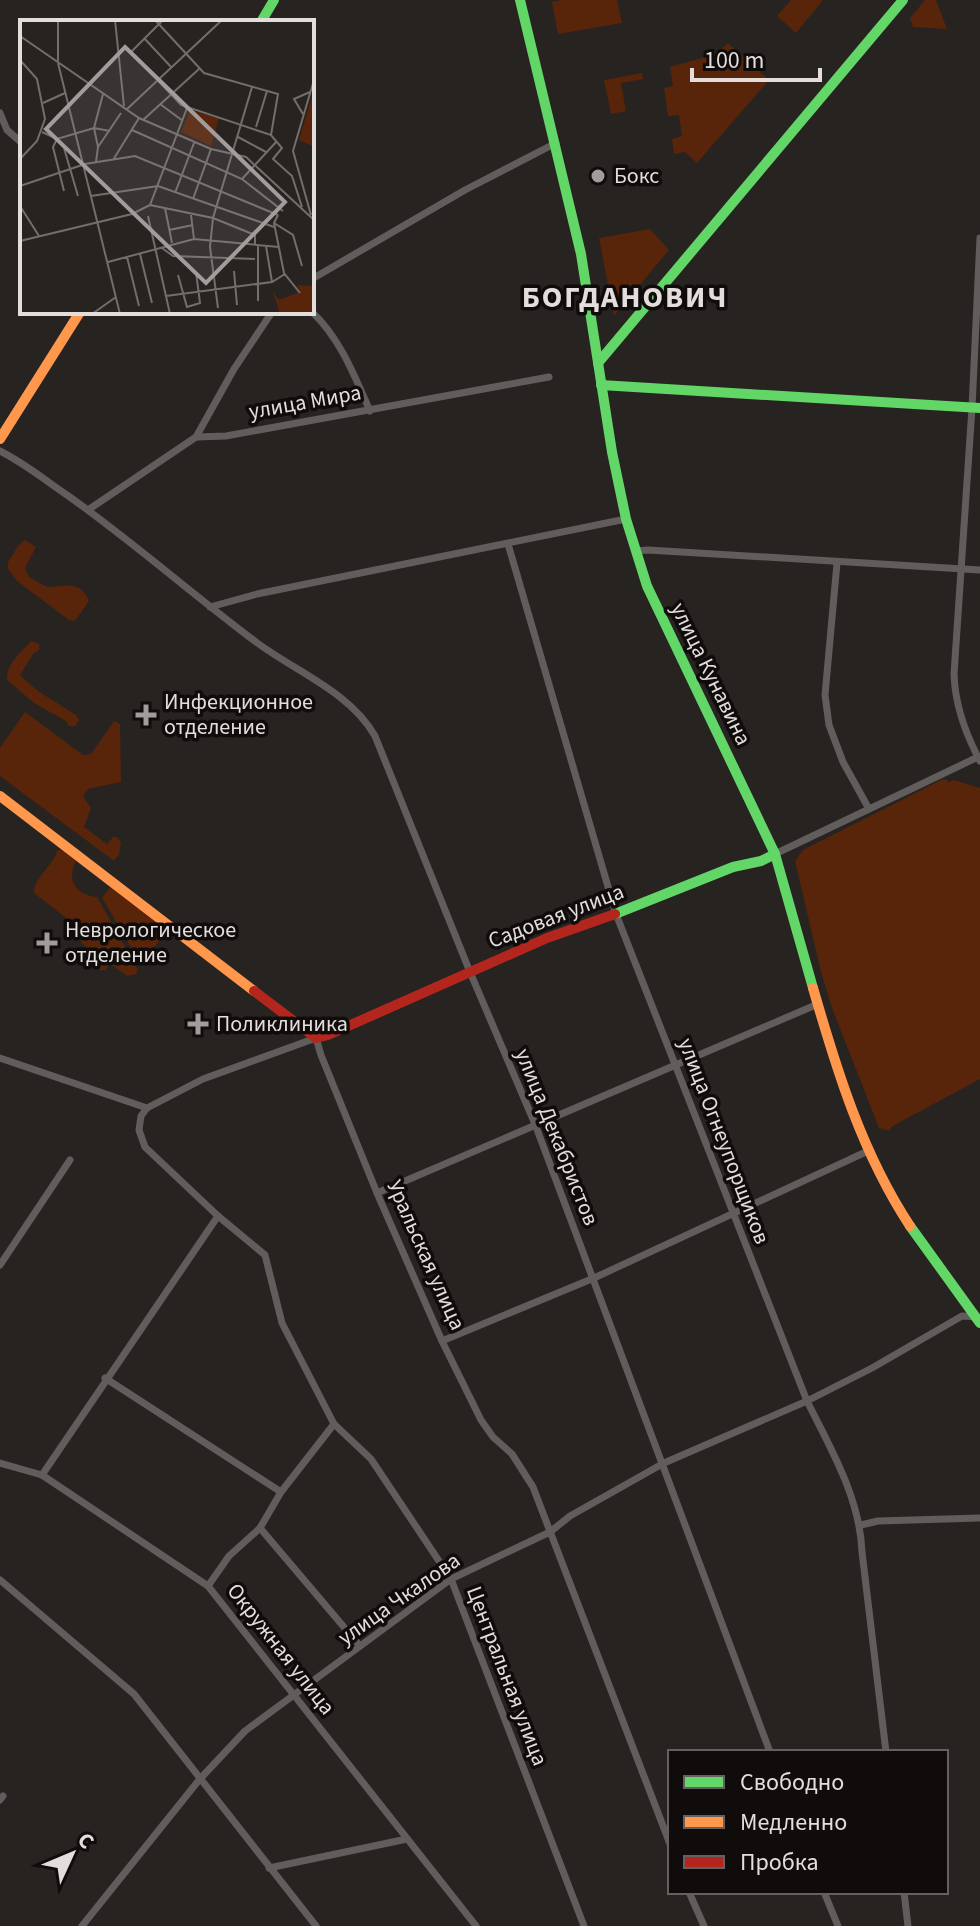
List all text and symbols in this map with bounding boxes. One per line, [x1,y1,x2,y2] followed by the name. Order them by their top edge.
[20,20,314,314] inset map
[692,32,820,82] scale bar
[704,43,764,78] text: 100 m
[614,160,659,192] place label: Бокс
[589,167,607,185] marker: Бокс
[522,276,728,319] district label: БОГДАНОВИЧ
[246,376,364,428] street label: улица Мира
[663,597,759,751] street label: улица Кунавина
[164,686,313,743] place label: Инфекционное отделение
[135,704,157,726] marker: Инфекционное отделение
[484,875,628,957] street label: Садовая улица
[65,914,236,971] place label: Неврологическое отделение
[36,932,58,954] marker: Неврологическое отделение
[216,1008,348,1040] place label: Поликлиника
[187,1013,209,1035] marker: Поликлиника
[670,1033,778,1249] street label: улица Огнеупорщиков
[507,1044,607,1230] street label: улица Декабристов
[379,1175,473,1335] street label: Уральская улица
[331,1545,467,1653] street label: улица Чкалова
[219,1576,343,1722] street label: Окружная улица
[458,1582,556,1770] street label: Центральная улица
[668,1750,948,1894] legend
[740,1765,844,1800] text: Свободно
[740,1805,847,1840] text: Медленно
[32,1814,112,1894] north arrow
[70,1825,102,1857] text: С
[740,1845,819,1880] text: Пробка

